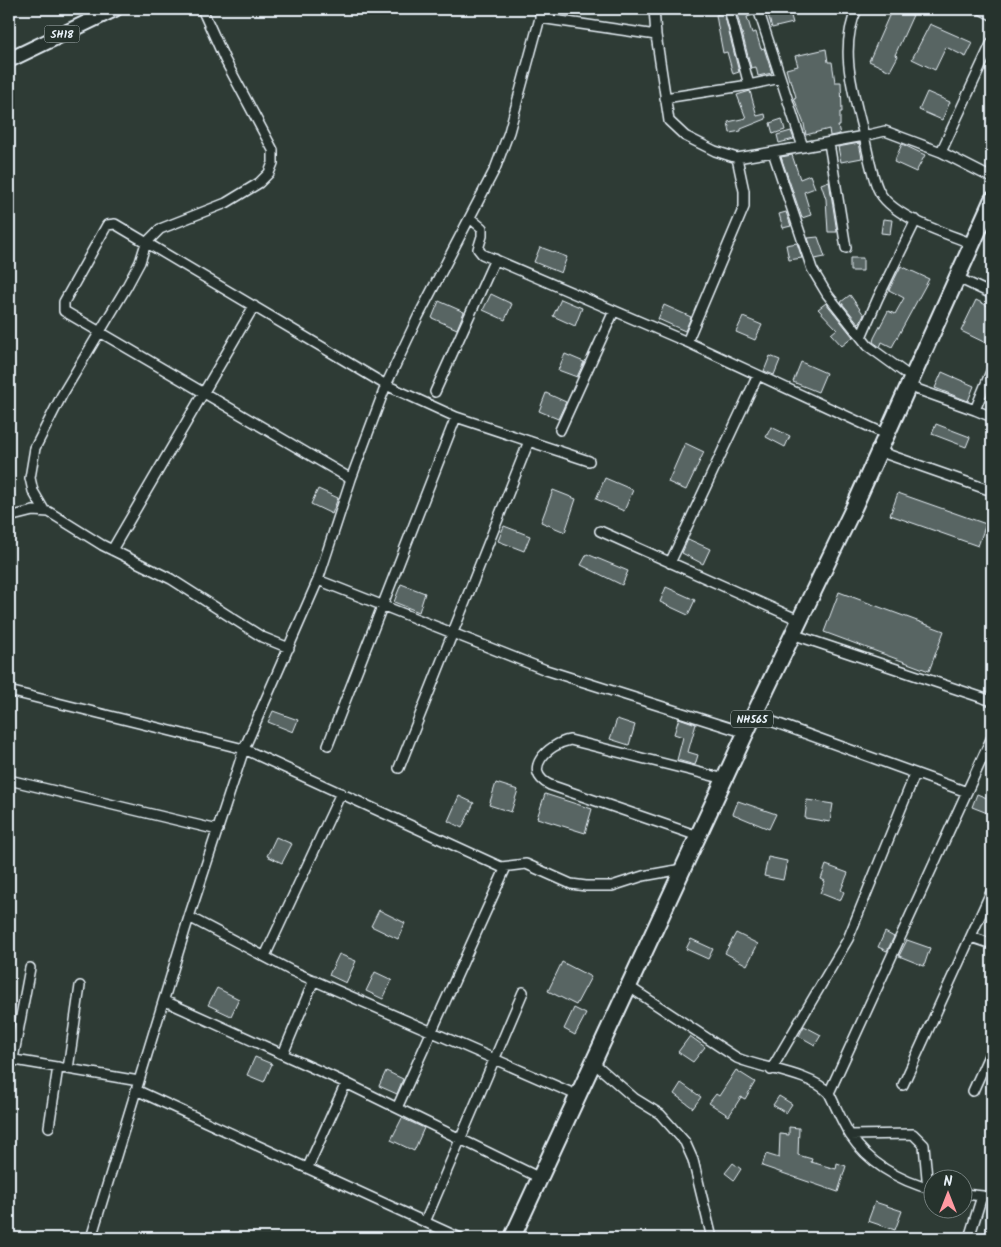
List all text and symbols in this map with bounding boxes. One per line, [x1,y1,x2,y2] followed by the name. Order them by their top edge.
[44,26,80,42] road number: SH18
[731,711,773,728] road number: NH565
[924,1170,974,1220] north arrow
[944,1171,953,1193] text: N

